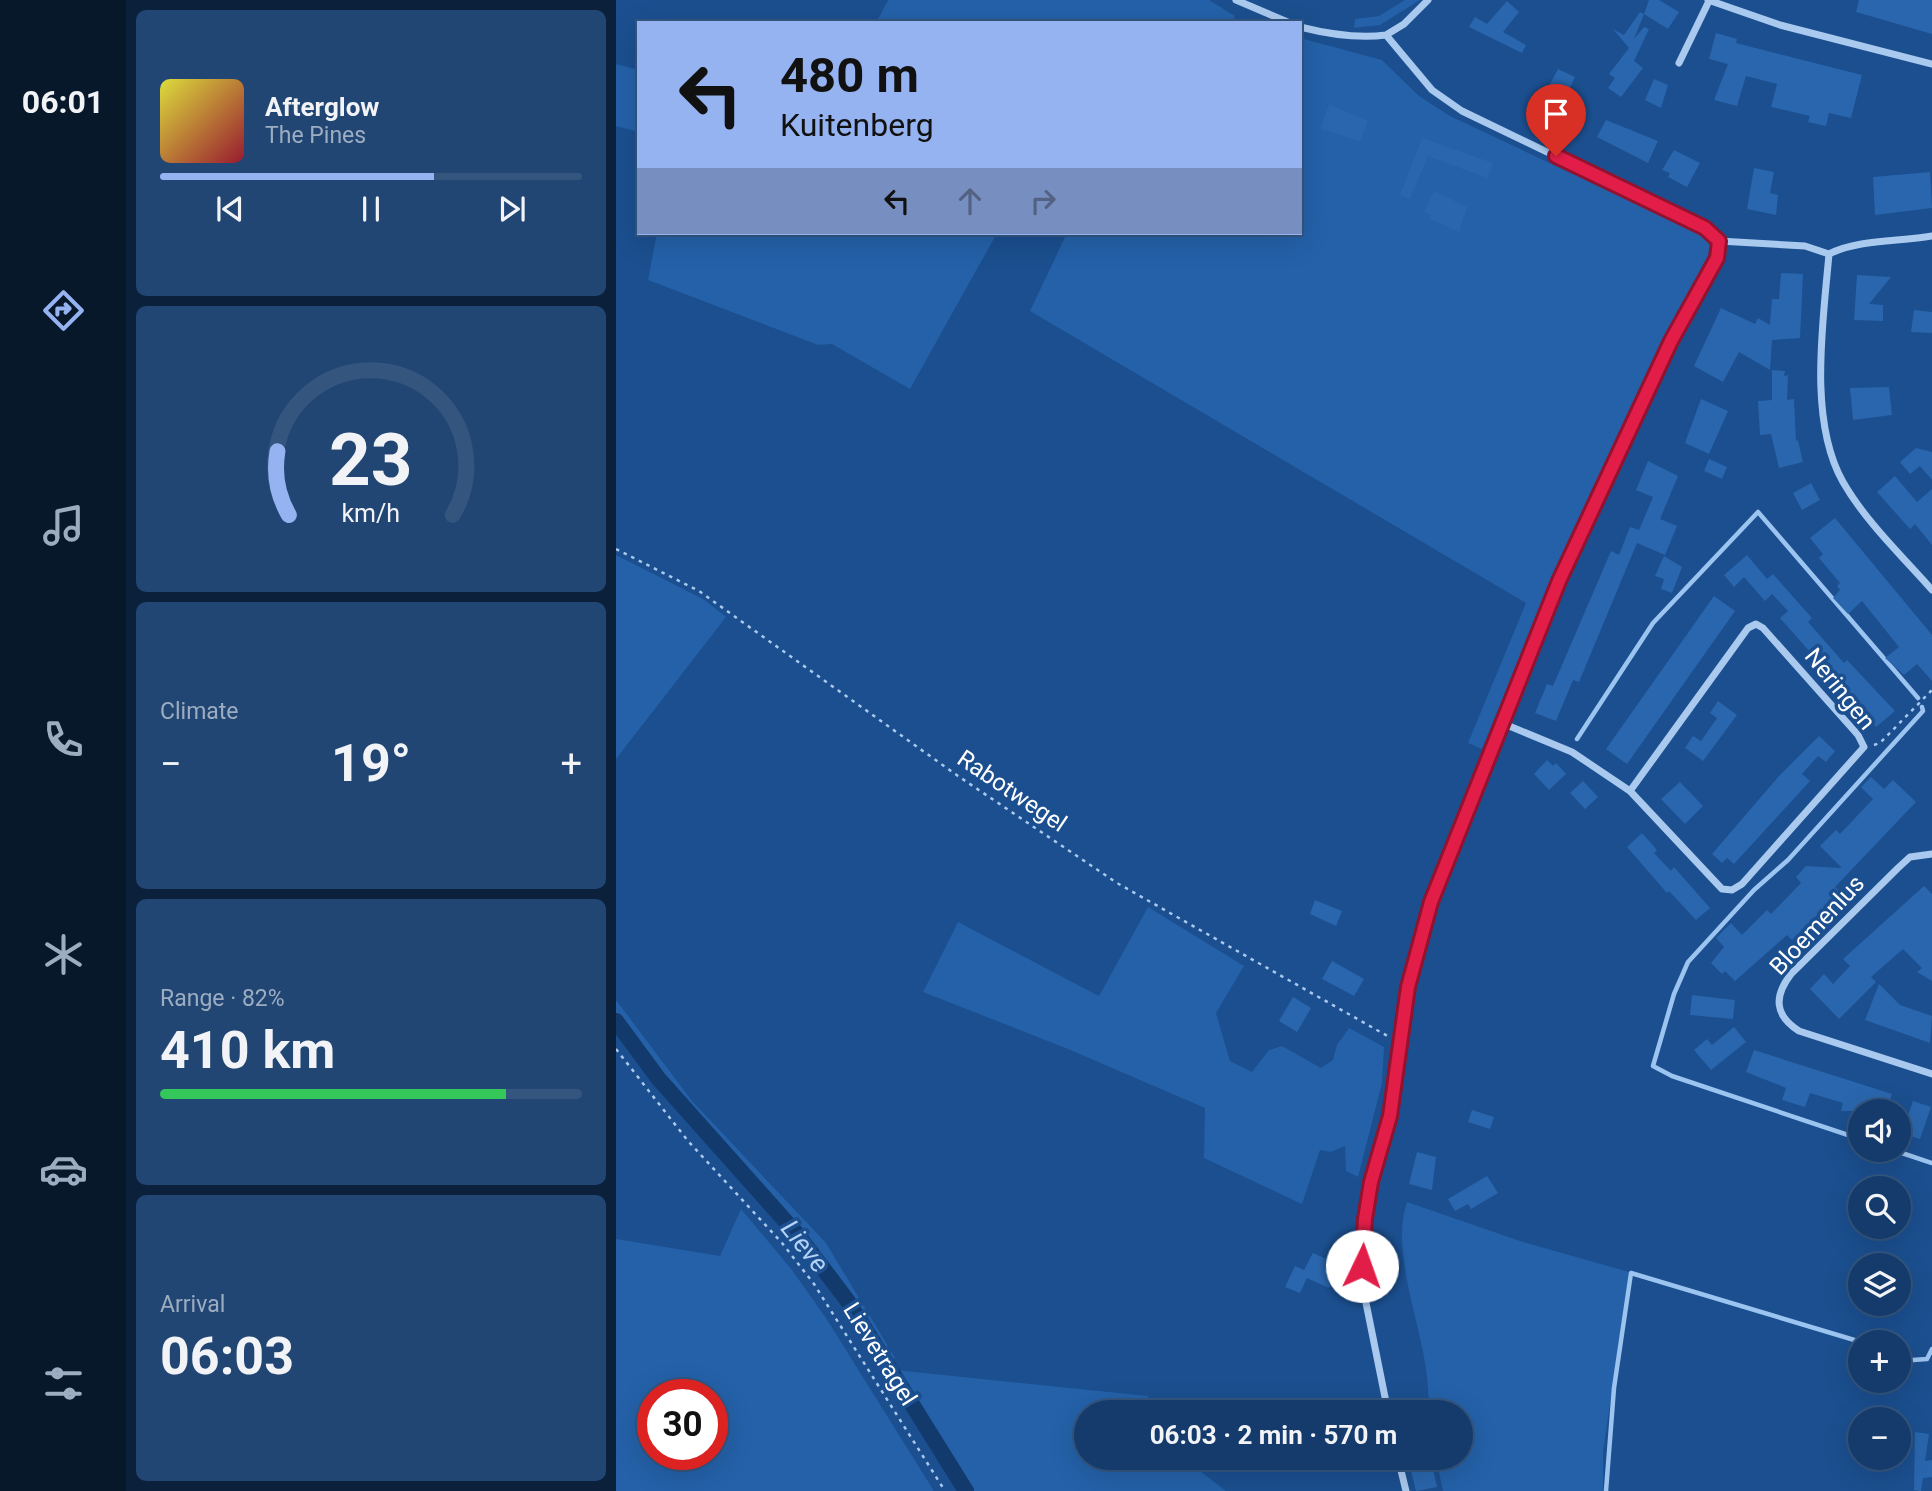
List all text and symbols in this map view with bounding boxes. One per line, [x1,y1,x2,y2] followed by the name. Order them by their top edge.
[780,47,919,104] text: 480 m
[665,49,756,140] icon: left
[22,83,104,121] text: 06:01
[1526,84,1586,156] pin
[265,92,379,122] text: Afterglow
[1537,95,1575,133] icon: arrive
[780,106,934,144] text: Kuitenberg
[265,122,366,149] text: The Pines
[878,182,916,220] icon: left
[951,182,989,220] icon: ahead
[1024,182,1062,220] icon: right
[211,190,249,228] icon: previous
[352,190,390,228] icon: pause
[493,190,531,228] icon: next
[39,286,88,335] icon: directions
[329,418,413,504] text: 23
[342,499,400,528] text: km/h
[39,501,88,550] icon: music
[1799,643,1881,735] street label: Neringen
[160,698,239,725] text: Climate
[39,715,88,764] icon: phone
[331,733,411,794] text: 19°
[160,742,182,786] text: −
[560,742,582,786] text: +
[952,744,1072,838] street label: Rabotwegel
[1764,869,1870,981] street label: Bloemenlus
[39,930,88,979] icon: climate
[160,985,285,1012] text: Range · 82%
[160,1020,335,1081] text: 410 km
[1848,1099,1911,1470] map controls
[1848,1099,1911,1162] button: sound
[39,1145,88,1194] icon: car
[1848,1176,1911,1239] button: search
[775,1214,835,1278] water label: Lieve
[1325,1229,1399,1303] position arrow
[1848,1253,1911,1316] button: layers
[160,1291,225,1318] text: Arrival
[837,1297,923,1411] street label: Lievetragel
[160,1326,294,1387] text: 06:03
[1848,1330,1911,1393] button: +
[39,1359,88,1408] icon: filters
[637,1379,728,1470] speed limit sign: 30
[1848,1407,1911,1470] button: −
[1150,1420,1397,1450] text: 06:03 · 2 min · 570 m

